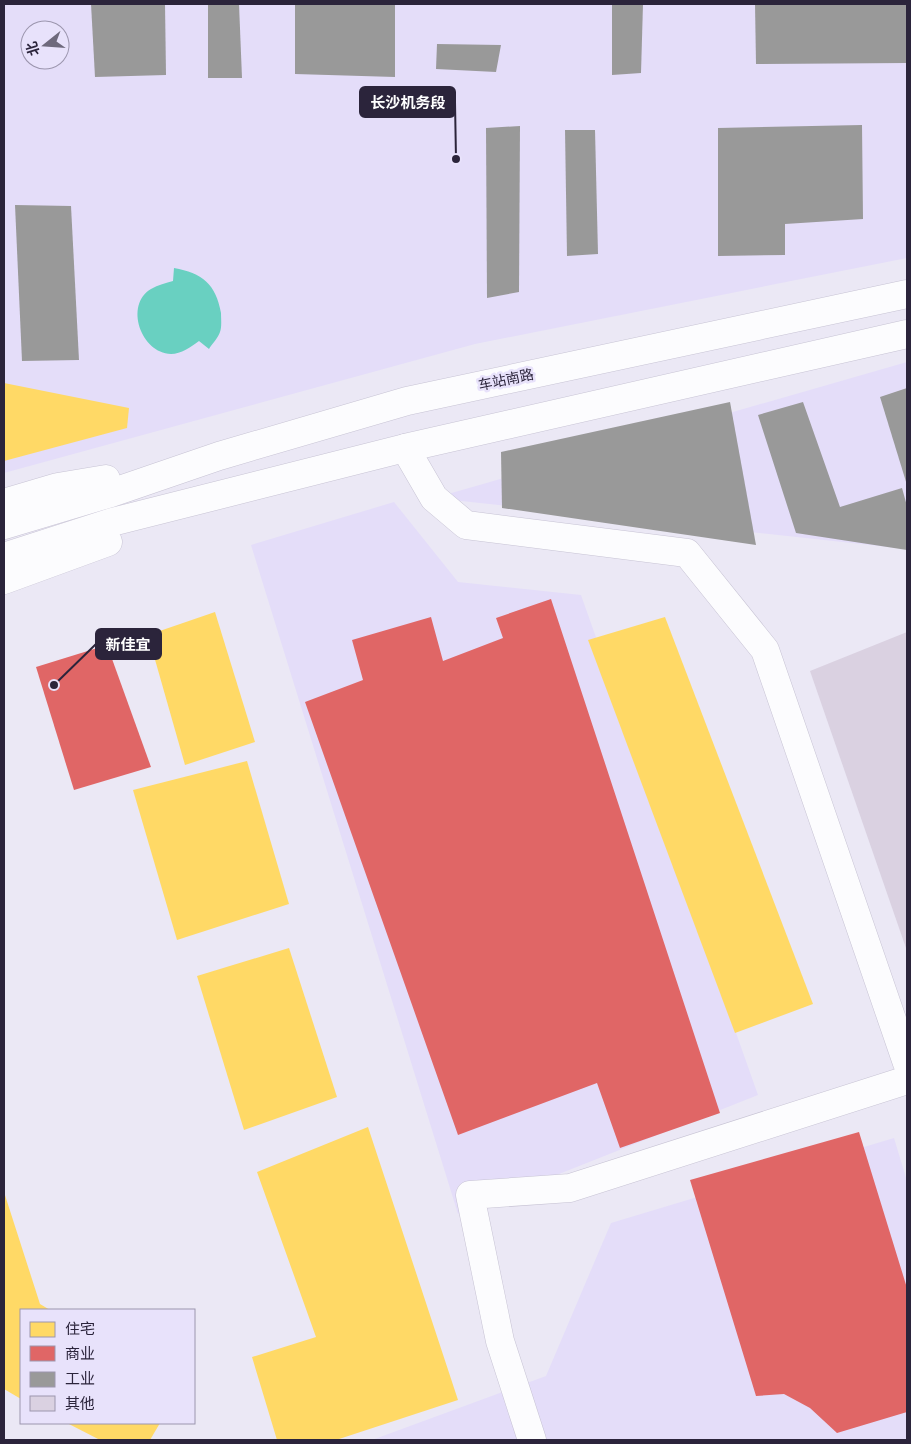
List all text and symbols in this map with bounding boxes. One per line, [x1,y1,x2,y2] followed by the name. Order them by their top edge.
[20,20,70,70] north arrow
[23,39,43,58] text: 北
[360,87,455,117] callout: 长沙机务段
[370,94,446,112] text: 长沙机务段
[477,366,535,394] street label: 车站南路
[96,629,161,659] callout: 新佳宜
[105,636,151,654] text: 新佳宜
[20,1309,195,1424] legend
[65,1320,95,1338] text: 住宅
[65,1345,95,1363] text: 商业
[65,1370,95,1388] text: 工业
[65,1395,95,1413] text: 其他

